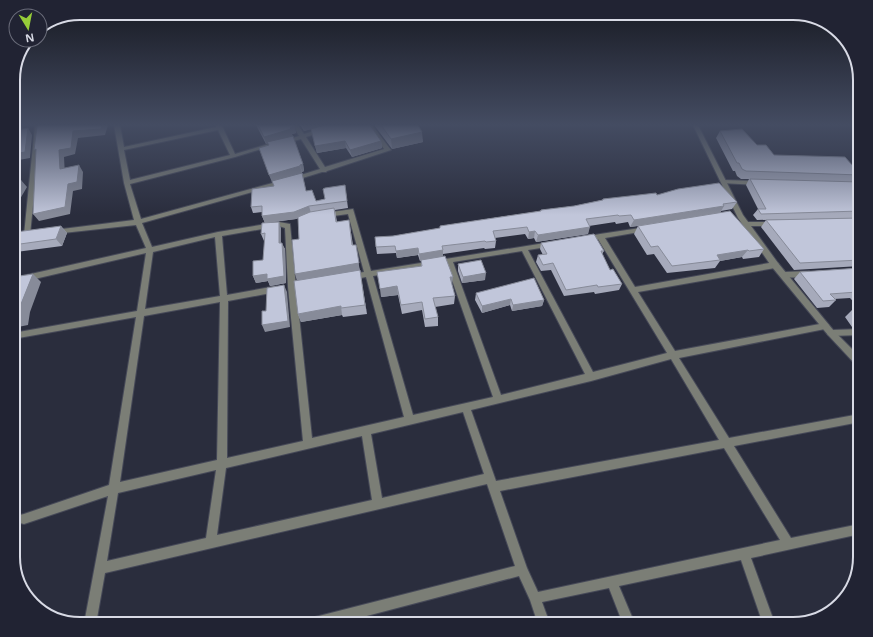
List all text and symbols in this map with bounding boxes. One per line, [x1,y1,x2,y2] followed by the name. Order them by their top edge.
[8,8,48,48] north arrow
[24,30,36,47] text: N

